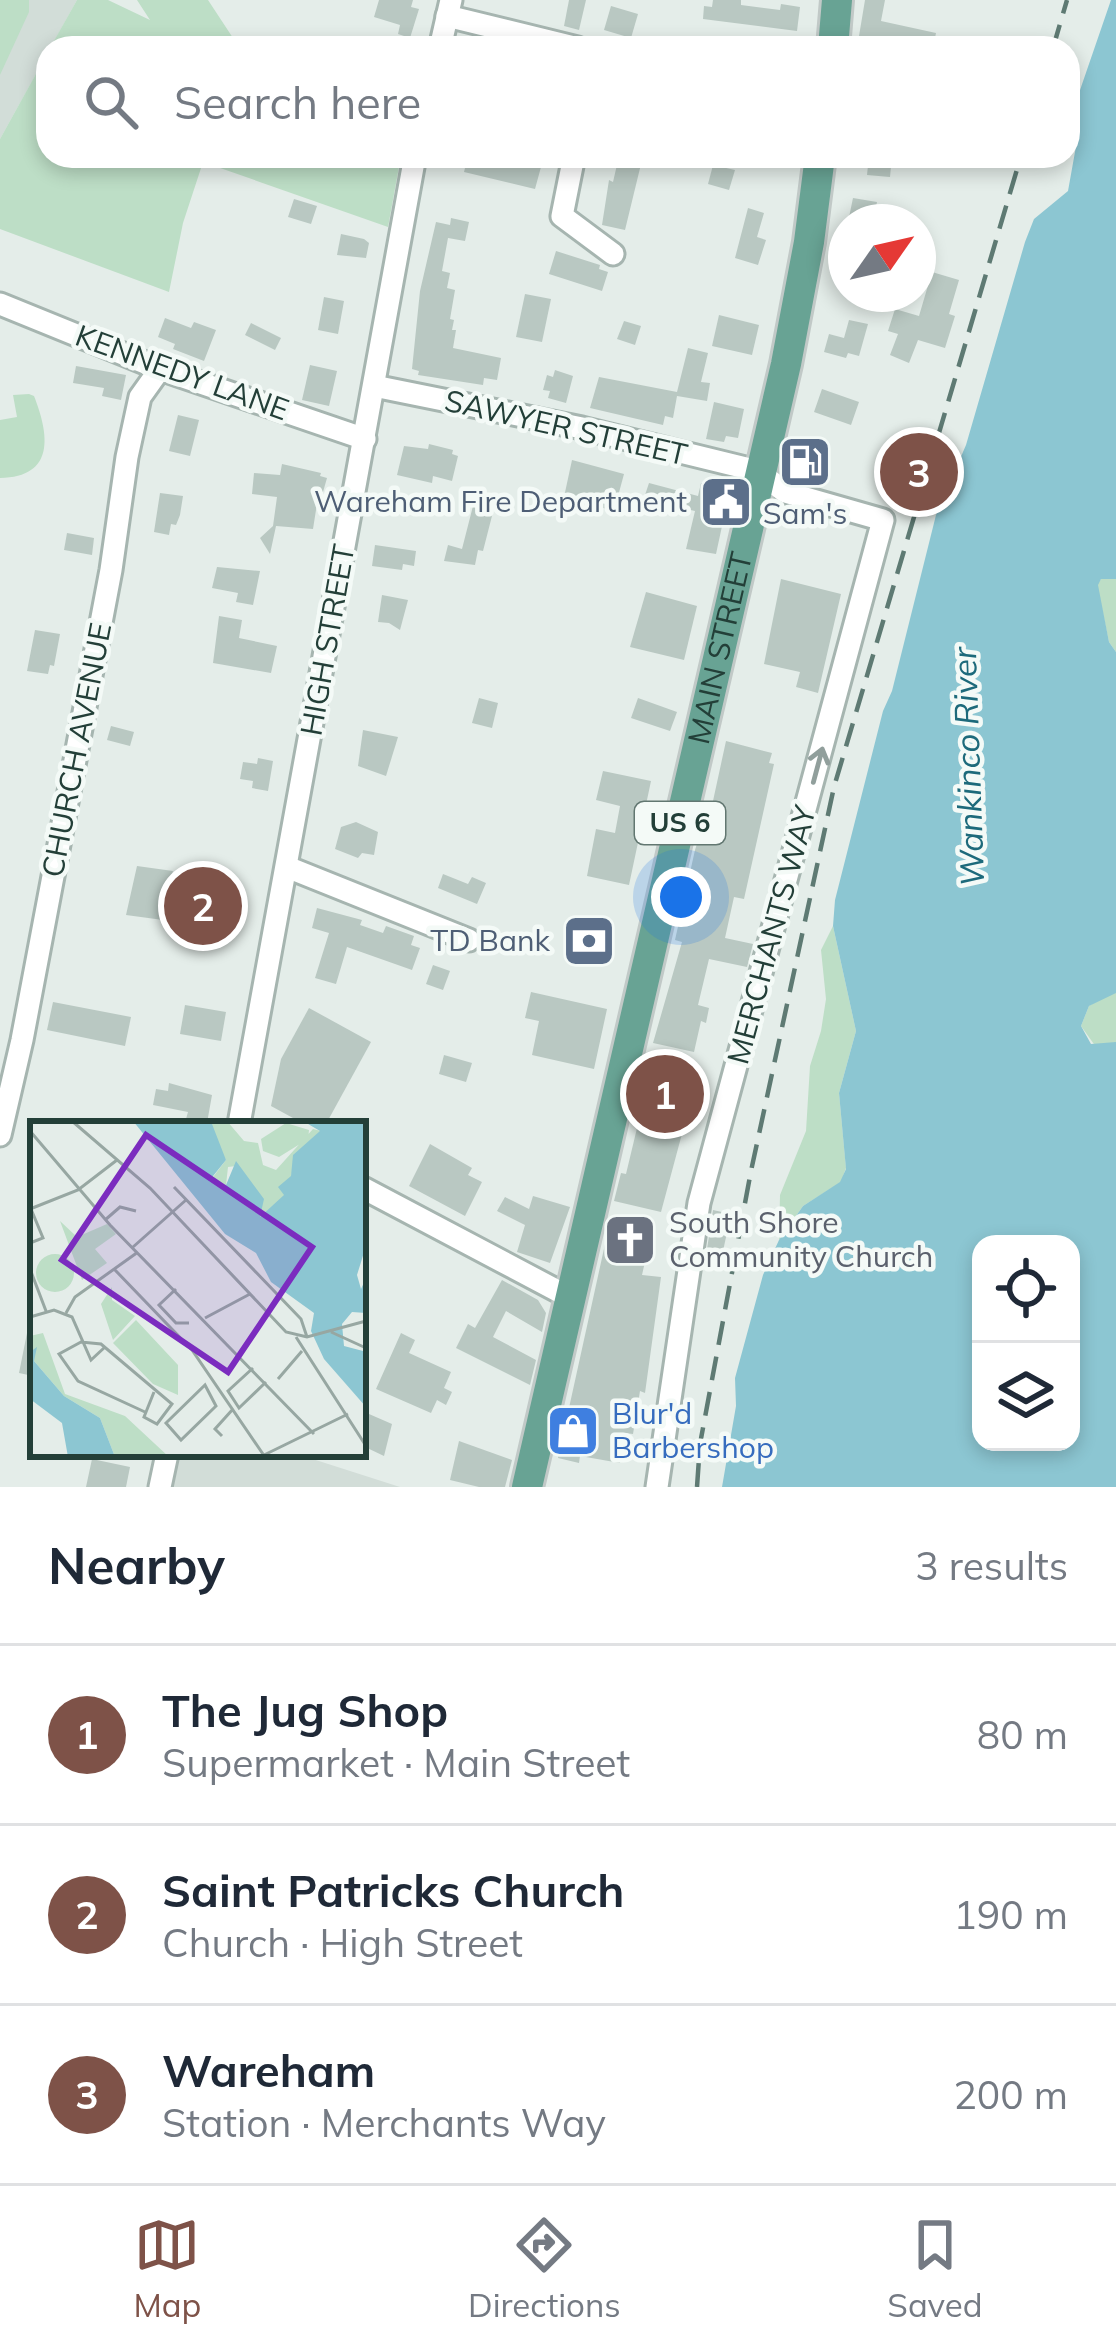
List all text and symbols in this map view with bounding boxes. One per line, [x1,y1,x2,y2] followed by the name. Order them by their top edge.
[36,36,1080,168] search box
[78,69,144,135] icon: search
[174,74,421,130] text: Search here
[828,204,936,312] north arrow
[71,316,294,428] street label: KENNEDY LANE
[441,381,691,473] street label: SAWYER STREET
[880,427,958,517] pin: 3
[777,434,833,490] fuel station icon: Sam's
[698,474,754,530] public building icon: Wareham Fire Department
[314,482,687,520] place label: Wareham Fire Department
[763,494,847,532] place label: Sam's
[291,541,363,738] street label: HIGH STREET
[679,548,760,748] street label: MAIN STREET
[33,619,119,880] street label: CHURCH AVENUE
[943,645,992,887] water label: Wankinco River
[808,747,830,785] one-way arrow
[718,801,824,1068] street label: MERCHANTS WAY
[635,802,725,844] road number: US 6
[164,861,242,951] pin: 2
[651,867,711,927] your location
[561,913,617,969] bank icon: TD Bank
[430,921,551,959] place label: TD Bank
[626,1049,704,1139] pin: 1
[30,1121,366,1457] inset map
[669,1203,933,1275] place label: South Shore Community Church
[602,1212,658,1268] church icon: South Shore Community Church
[972,1235,1080,1451] map controls
[972,1235,1080,1343] button: locate
[972,1343,1080,1451] button: layers
[612,1394,774,1466] place label: Blur'd Barbershop
[545,1403,601,1459] shop icon: Blur'd Barbershop
[48,1533,225,1597] text: Nearby
[915,1541,1068,1590] text: 3 results
[162,1682,448,1738] text: The Jug Shop
[75,1710,99,1759] text: 1
[977,1710,1068,1759] text: 80 m
[162,1738,630,1787] text: Supermarket · Main Street
[162,1862,624,1918] text: Saint Patricks Church
[75,1890,99,1939] text: 2
[953,1890,1068,1939] text: 190 m
[162,1918,523,1967] text: Church · High Street
[162,2042,375,2098] text: Wareham
[75,2070,99,2119] text: 3
[953,2070,1068,2119] text: 200 m
[162,2098,606,2147] text: Station · Merchants Way
[133,2212,201,2325] tab: Map
[468,2212,621,2325] tab: Directions
[887,2212,983,2325] tab: Saved

